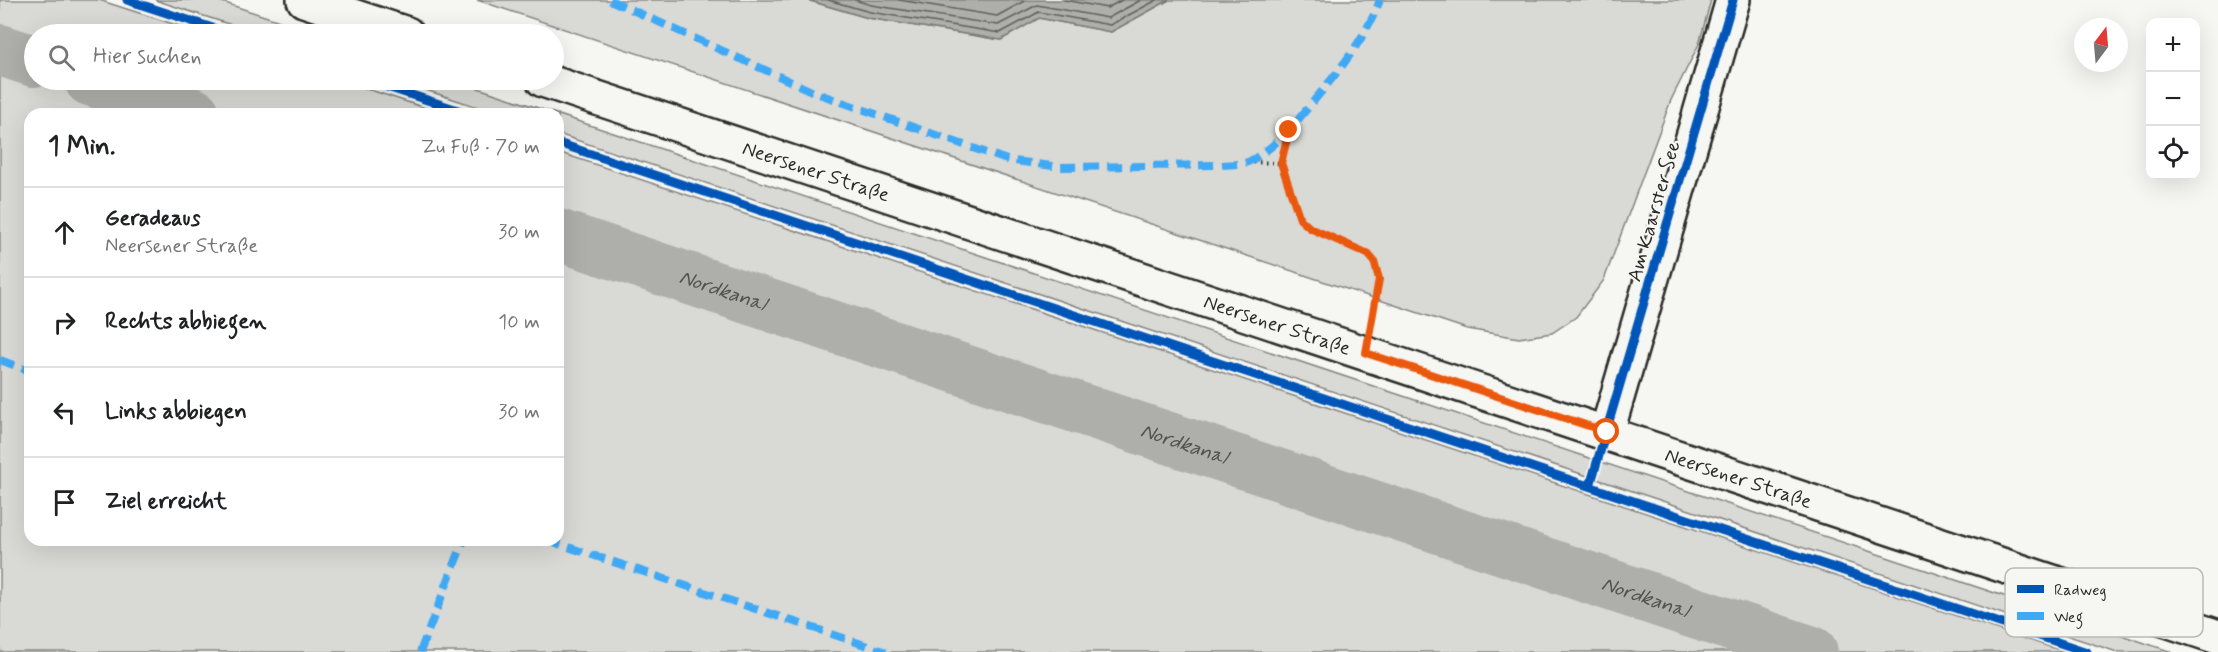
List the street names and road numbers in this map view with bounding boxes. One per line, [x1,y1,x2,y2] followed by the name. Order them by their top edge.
[739,135,893,209] street label: Neersener Straße
[1621,138,1687,285] street label: Am Kaarster See
[1200,289,1354,363] street label: Neersener Straße
[1661,442,1815,516] street label: Neersener Straße

